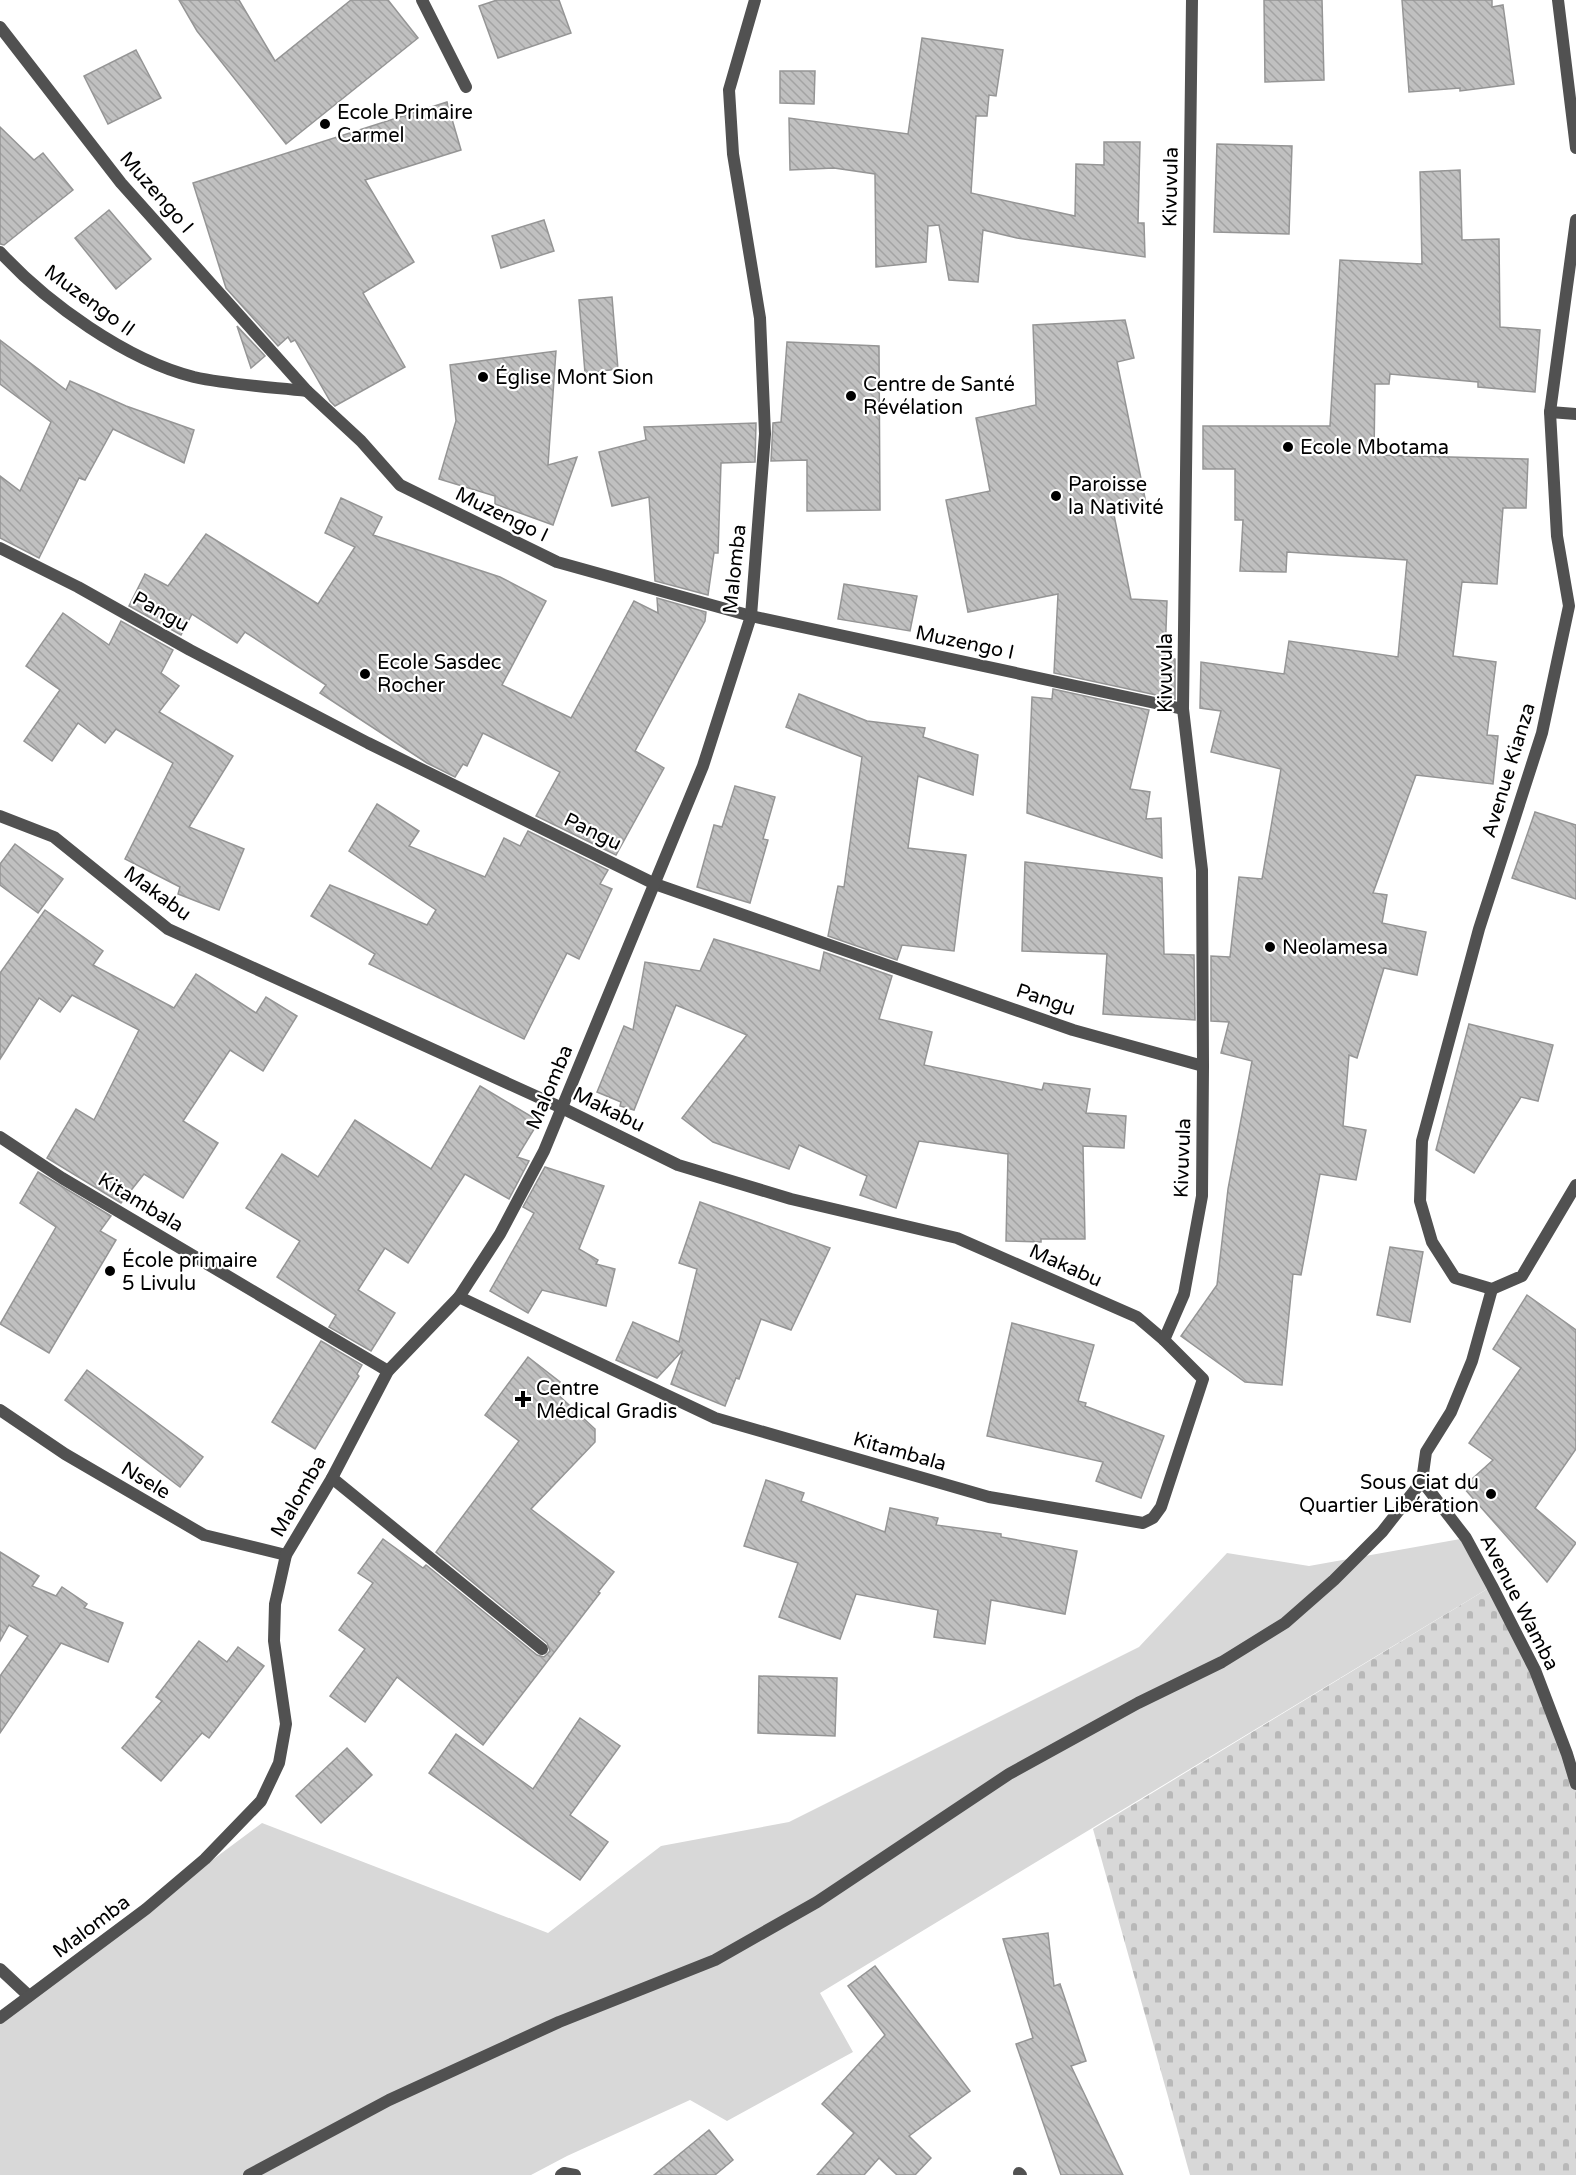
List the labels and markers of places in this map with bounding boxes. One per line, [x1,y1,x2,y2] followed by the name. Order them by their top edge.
[337,101,473,148] place label: Ecole Primaire Carmel
[318,117,332,131] marker: Ecole Primaire Carmel
[495,365,654,390] place label: Église Mont Sion
[476,370,490,384] marker: Église Mont Sion
[863,373,1015,420] place label: Centre de Santé Révélation
[844,389,858,403] marker: Centre de Santé Révélation
[1300,436,1449,460] place label: Ecole Mbotama
[1281,440,1295,454] marker: Ecole Mbotama
[1068,473,1164,520] place label: Paroisse la Nativité
[1049,489,1063,503] marker: Paroisse la Nativité
[377,651,501,698] place label: Ecole Sasdec Rocher
[358,667,372,681] marker: Ecole Sasdec Rocher
[1282,936,1388,960] place label: Neolamesa
[1263,940,1277,954] marker: Neolamesa
[122,1248,257,1296] place label: École primaire 5 Livulu
[103,1264,117,1278] marker: École primaire 5 Livulu
[536,1377,677,1424] place label: Centre Médical Gradis
[514,1390,532,1408] marker: Centre Médical Gradis
[1299,1471,1479,1518] place label: Sous Ciat du Quartier Libération
[1484,1487,1498,1501] marker: Sous Ciat du Quartier Libération

